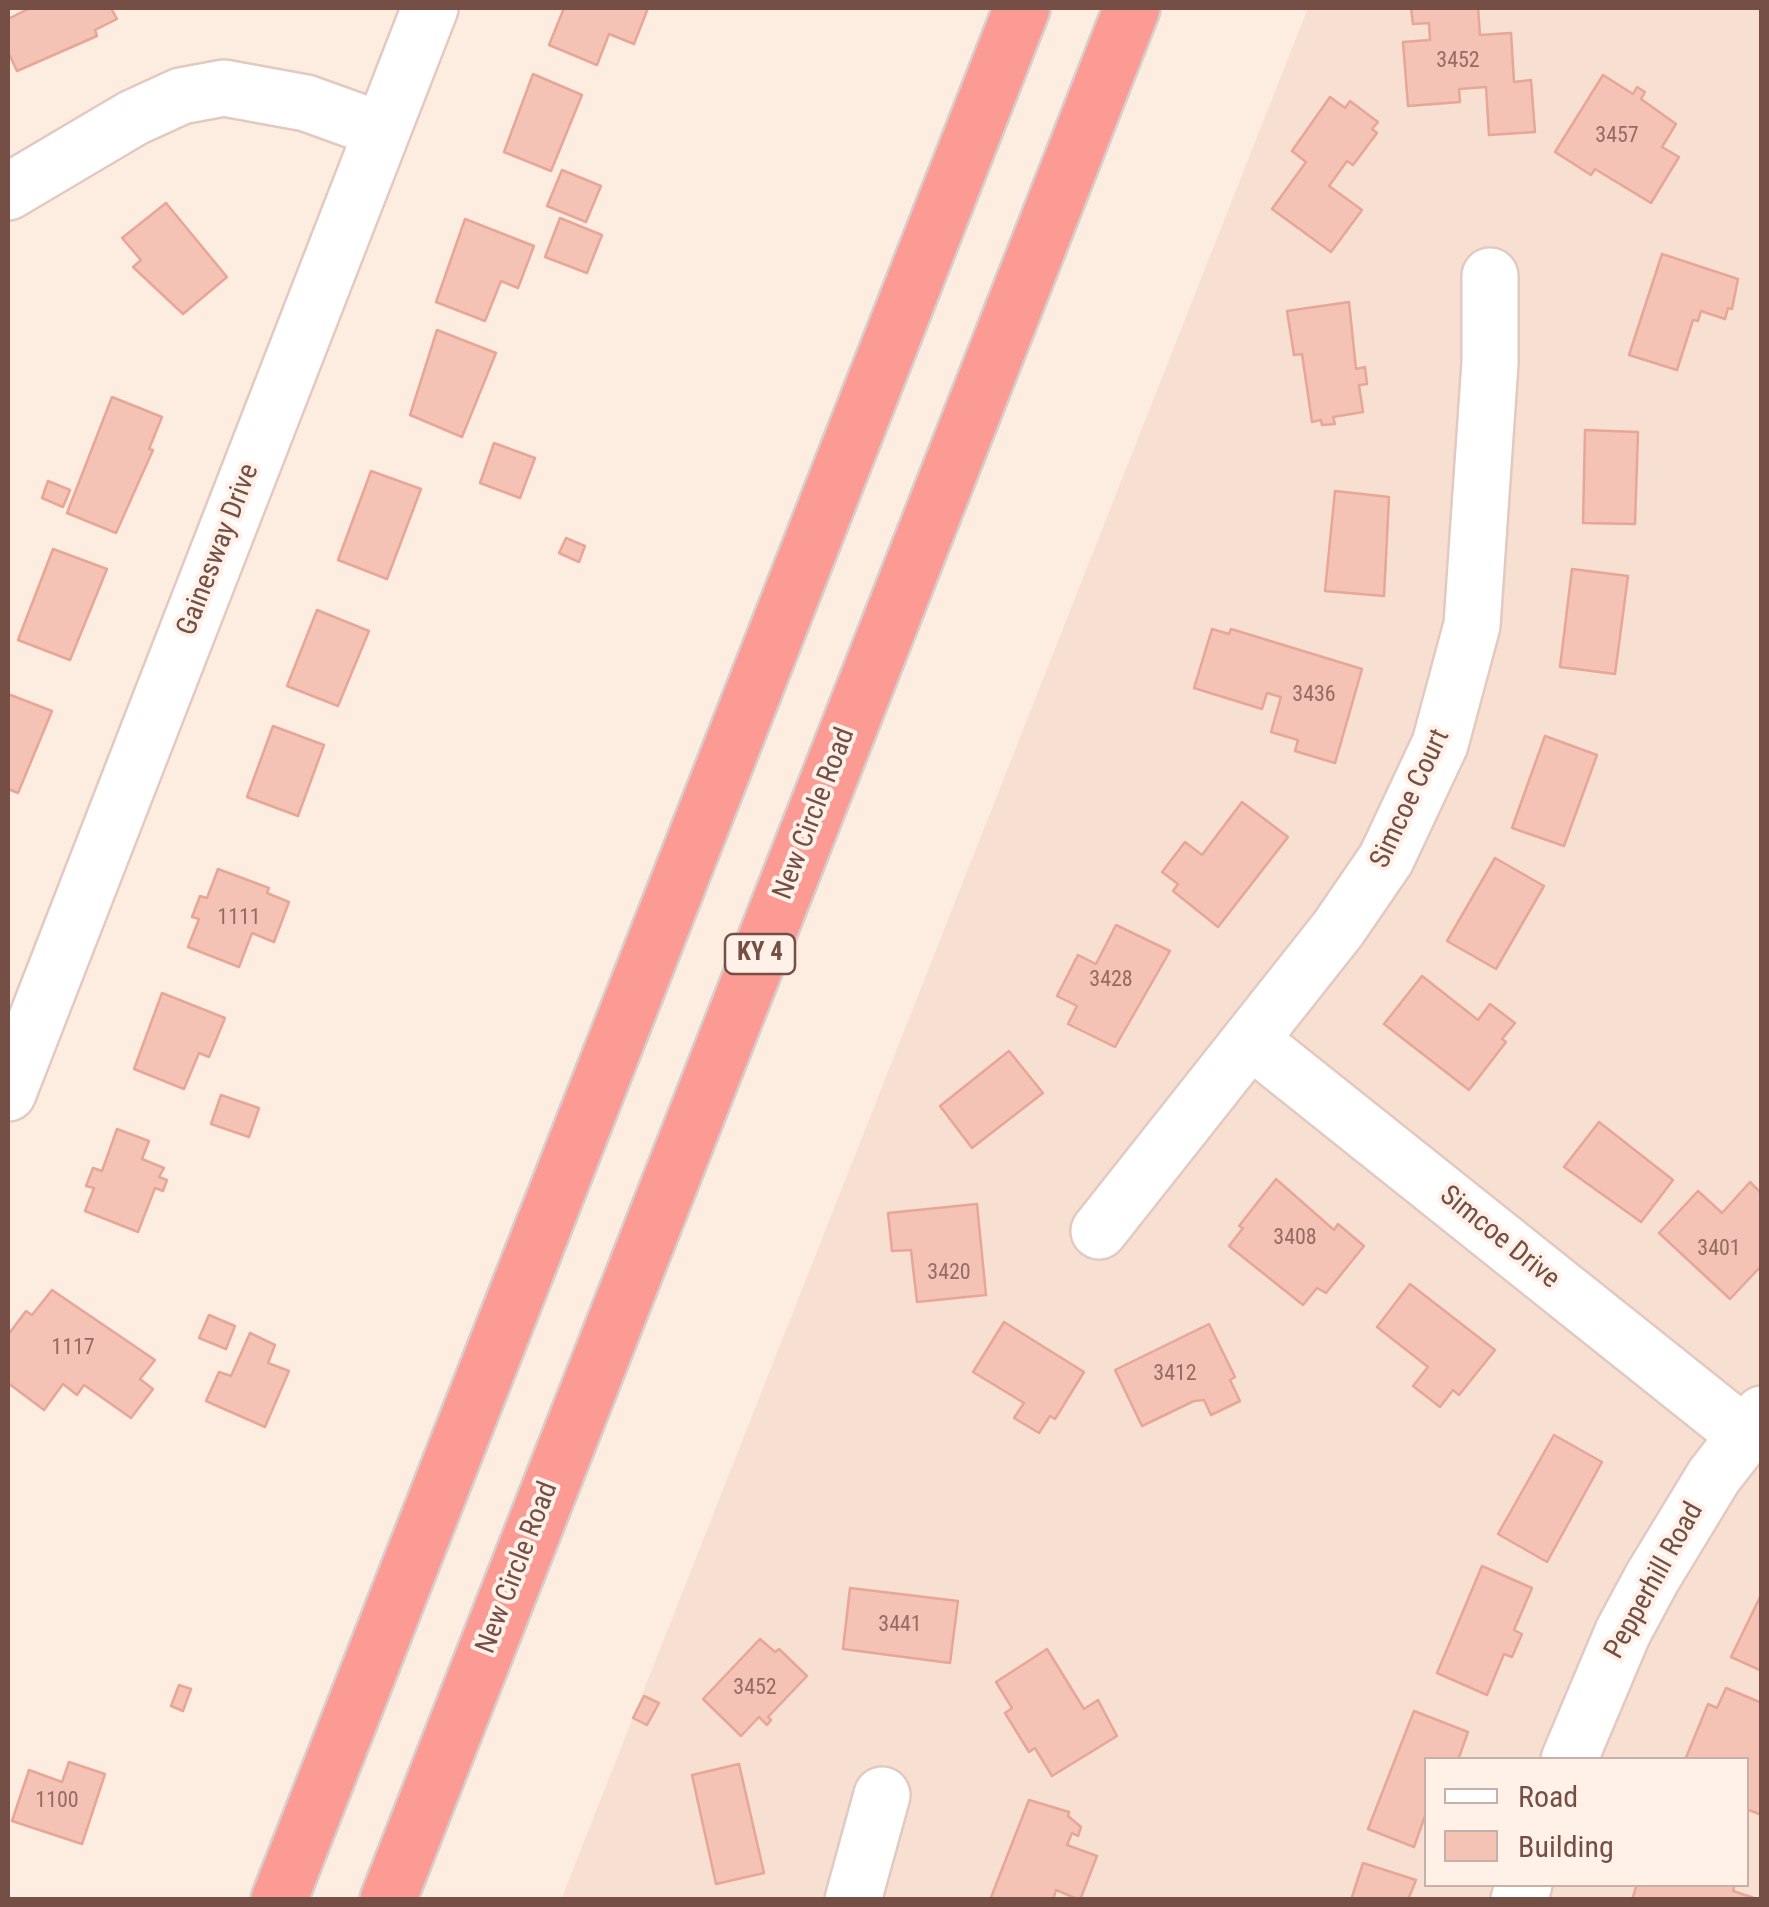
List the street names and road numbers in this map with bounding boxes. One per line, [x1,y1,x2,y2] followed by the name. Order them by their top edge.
[171,459,267,641] street label: Gainesway Drive
[767,724,863,904] street label: New Circle Road
[1364,724,1458,874] street label: Simcoe Court
[725,934,795,974] road number: KY 4
[1432,1179,1566,1297] street label: Simcoe Drive
[470,1478,566,1658] street label: New Circle Road
[1598,1497,1712,1665] street label: Pepperhill Road

